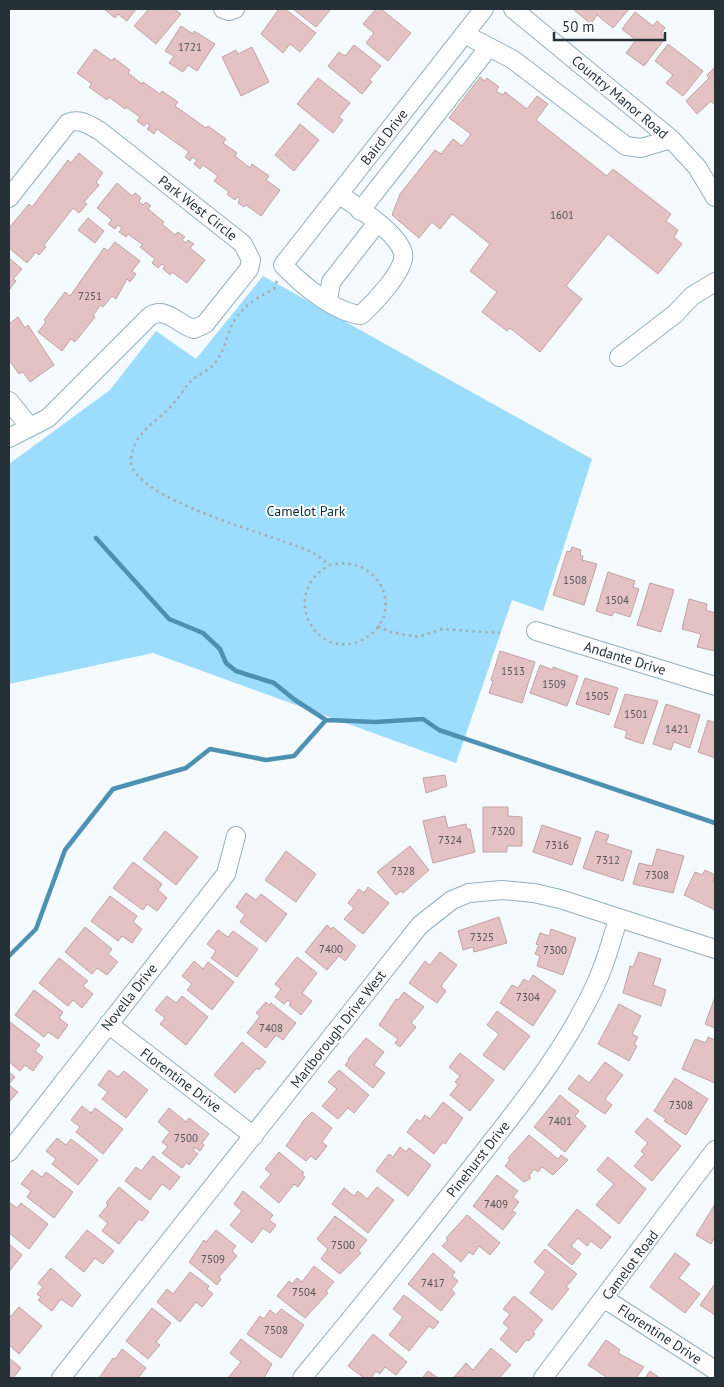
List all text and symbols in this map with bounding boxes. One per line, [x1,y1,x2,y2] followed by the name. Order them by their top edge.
[554,10,665,42] scale bar
[562,17,595,36] text: 50 m
[178,40,202,54] house number: 1721
[568,51,672,143] street label: Country Manor Road
[357,105,411,169] street label: Baird Drive
[155,172,241,244] street label: Park West Circle
[550,208,574,222] house number: 1601
[78,289,102,303] house number: 7251
[266,502,346,520] park label: Camelot Park
[563,573,587,587] house number: 1508
[605,593,629,607] house number: 1504
[582,637,668,679] street label: Andante Drive
[501,664,525,678] house number: 1513
[542,677,566,691] house number: 1509
[585,689,609,703] house number: 1505
[624,707,648,721] house number: 1501
[665,722,689,736] house number: 1421
[491,824,515,838] house number: 7320
[438,833,462,847] house number: 7324
[545,838,569,852] house number: 7316
[596,853,620,867] house number: 7312
[391,864,415,878] house number: 7328
[645,868,669,882] house number: 7308
[470,930,494,944] house number: 7325
[319,942,343,956] house number: 7400
[543,943,567,957] house number: 7300
[97,960,161,1034] street label: Novella Drive
[286,966,390,1091] street label: Marlborough Drive West
[516,990,540,1004] house number: 7304
[259,1021,283,1035] house number: 7408
[137,1044,225,1116] street label: Florentine Drive
[669,1098,693,1112] house number: 7308
[548,1114,572,1128] house number: 7401
[443,1117,513,1201] street label: Pinehurst Drive
[174,1131,198,1145] house number: 7500
[484,1197,508,1211] house number: 7409
[598,1226,662,1304] street label: Camelot Road
[331,1238,355,1252] house number: 7500
[201,1252,225,1266] house number: 7509
[421,1276,445,1290] house number: 7417
[292,1285,316,1299] house number: 7504
[615,1300,705,1368] street label: Florentine Drive
[264,1323,288,1337] house number: 7508

